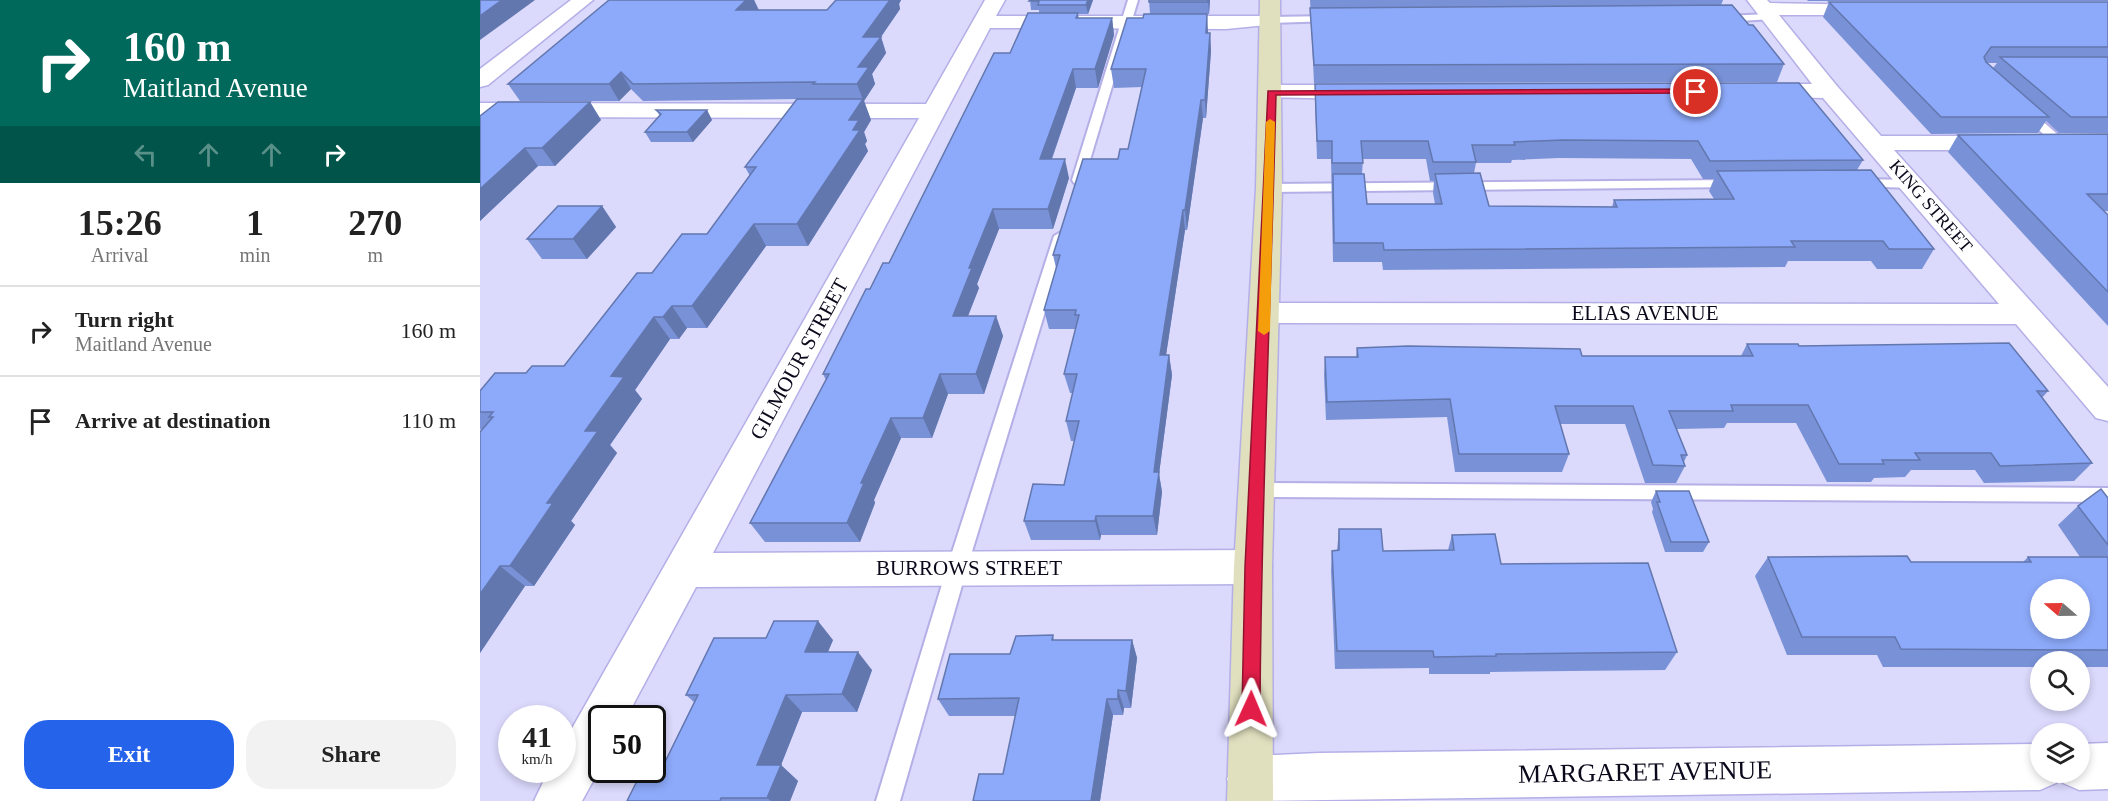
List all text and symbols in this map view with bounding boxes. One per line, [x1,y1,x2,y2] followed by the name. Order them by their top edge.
[24,24,102,102] icon: right
[123,24,232,70] text: 160 m
[1670,66,1721,117] pin
[123,73,308,103] text: Maitland Avenue
[1679,75,1712,108] icon: arrive
[129,138,162,171] icon: left
[192,138,225,171] icon: ahead
[255,138,288,171] icon: ahead
[318,138,351,171] icon: right
[1886,156,1976,256] street label: KING STREET
[78,203,162,243] text: 15:26
[246,203,264,243] text: 1
[348,203,402,243] text: 270
[91,244,149,266] text: Arrival
[239,244,271,266] text: min
[368,244,383,266] text: m
[745,274,853,444] street label: GILMOUR STREET
[1571,301,1719,325] street label: ELIAS AVENUE
[75,307,174,332] text: Turn right
[24,315,57,348] icon: right
[400,318,456,343] text: 160 m
[75,333,212,355] text: Maitland Avenue
[24,405,57,438] icon: arrive
[75,408,271,433] text: Arrive at destination
[401,408,456,433] text: 110 m
[876,556,1062,580] street label: BURROWS STREET
[2030,579,2090,639] north arrow
[2030,579,2090,783] map controls
[2030,651,2090,711] button: search
[1219,677,1283,741] position arrow
[588,705,666,783] speed limit sign: 50
[24,720,234,789] button: Exit
[246,720,456,789] button: Share
[522,720,552,753] text: 41
[2030,723,2090,783] button: layers
[522,751,552,767] text: km/h
[1518,755,1772,789] street label: MARGARET AVENUE

